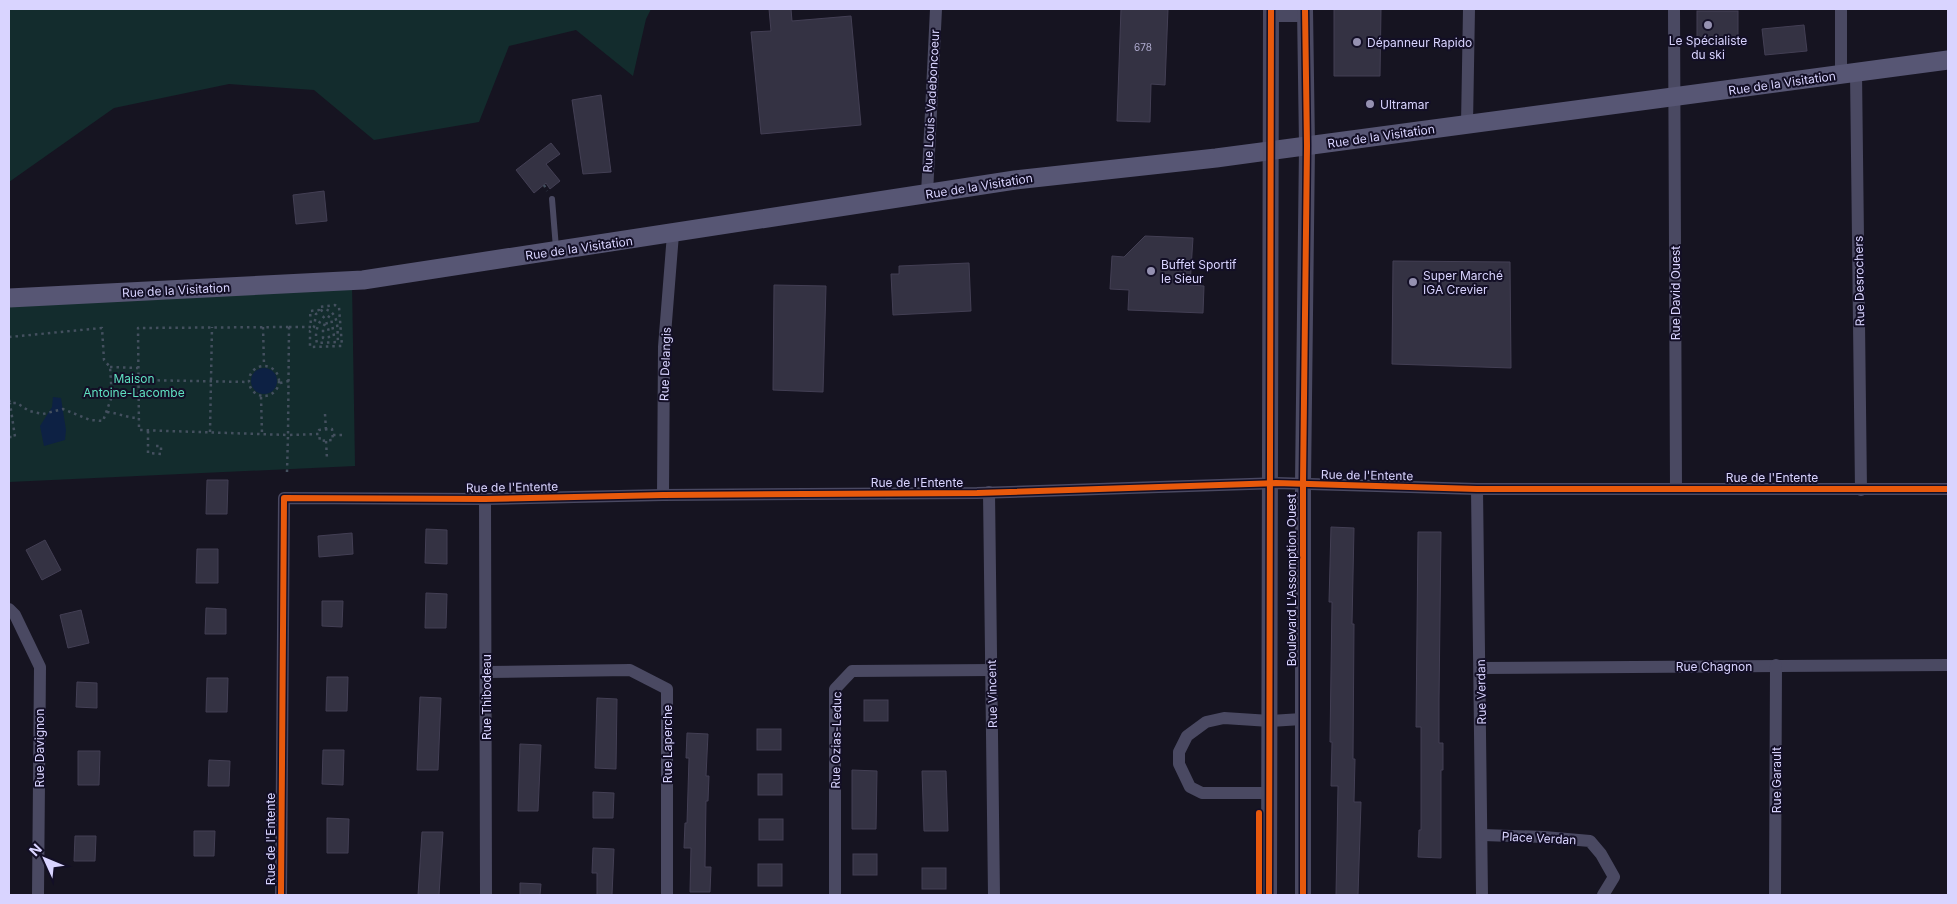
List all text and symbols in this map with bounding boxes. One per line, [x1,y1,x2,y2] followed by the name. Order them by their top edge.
[1702,19,1714,31] marker: Le Spécialiste du ski
[920,28,942,173] street label: Rue Louis-Vadeboncoeur
[1669,33,1747,62] place label: Le Spécialiste du ski
[1367,35,1472,50] place label: Dépanneur Rapido
[1351,36,1363,48] marker: Dépanneur Rapido
[1134,41,1152,53] house number: 678
[1727,68,1837,98] street label: Rue de la Visitation
[1380,97,1429,112] place label: Ultramar
[1364,98,1376,110] marker: Ultramar
[1326,121,1436,151] street label: Rue de la Visitation
[924,170,1034,202] street label: Rue de la Visitation
[524,233,634,263] street label: Rue de la Visitation
[1851,236,1867,326] street label: Rue Desrochers
[1668,246,1683,340] street label: Rue David Ouest
[1161,257,1237,286] place label: Buffet Sportif le Sieur
[1145,265,1157,277] marker: Buffet Sportif le Sieur
[1423,268,1503,297] place label: Super Marché IGA Crevier
[1407,276,1419,288] marker: Super Marché IGA Crevier
[122,280,230,300] street label: Rue de la Visitation
[656,327,674,401] street label: Rue Delangis
[83,371,185,400] park label: Maison Antoine-Lacombe
[1321,467,1413,483] street label: Rue de l'Entente
[1726,470,1818,485] street label: Rue de l'Entente
[871,475,963,490] street label: Rue de l'Entente
[466,479,558,495] street label: Rue de l'Entente
[1284,494,1299,666] street label: Boulevard L'Assomption Ouest
[479,654,494,740] street label: Rue Thibodeau
[1473,659,1489,725] street label: Rue Verdan
[1676,659,1752,674] street label: Rue Chagnon
[984,660,1000,728] street label: Rue Vincent
[828,691,844,789] street label: Rue Ozias-Leduc
[660,705,675,783] street label: Rue Laperche
[32,709,47,787] street label: Rue Davignon
[1769,747,1784,813] street label: Rue Garault
[263,793,278,885] street label: Rue de l'Entente
[1501,829,1577,847] street label: Place Verdan
[20,834,70,884] north arrow
[25,840,45,859] text: N

